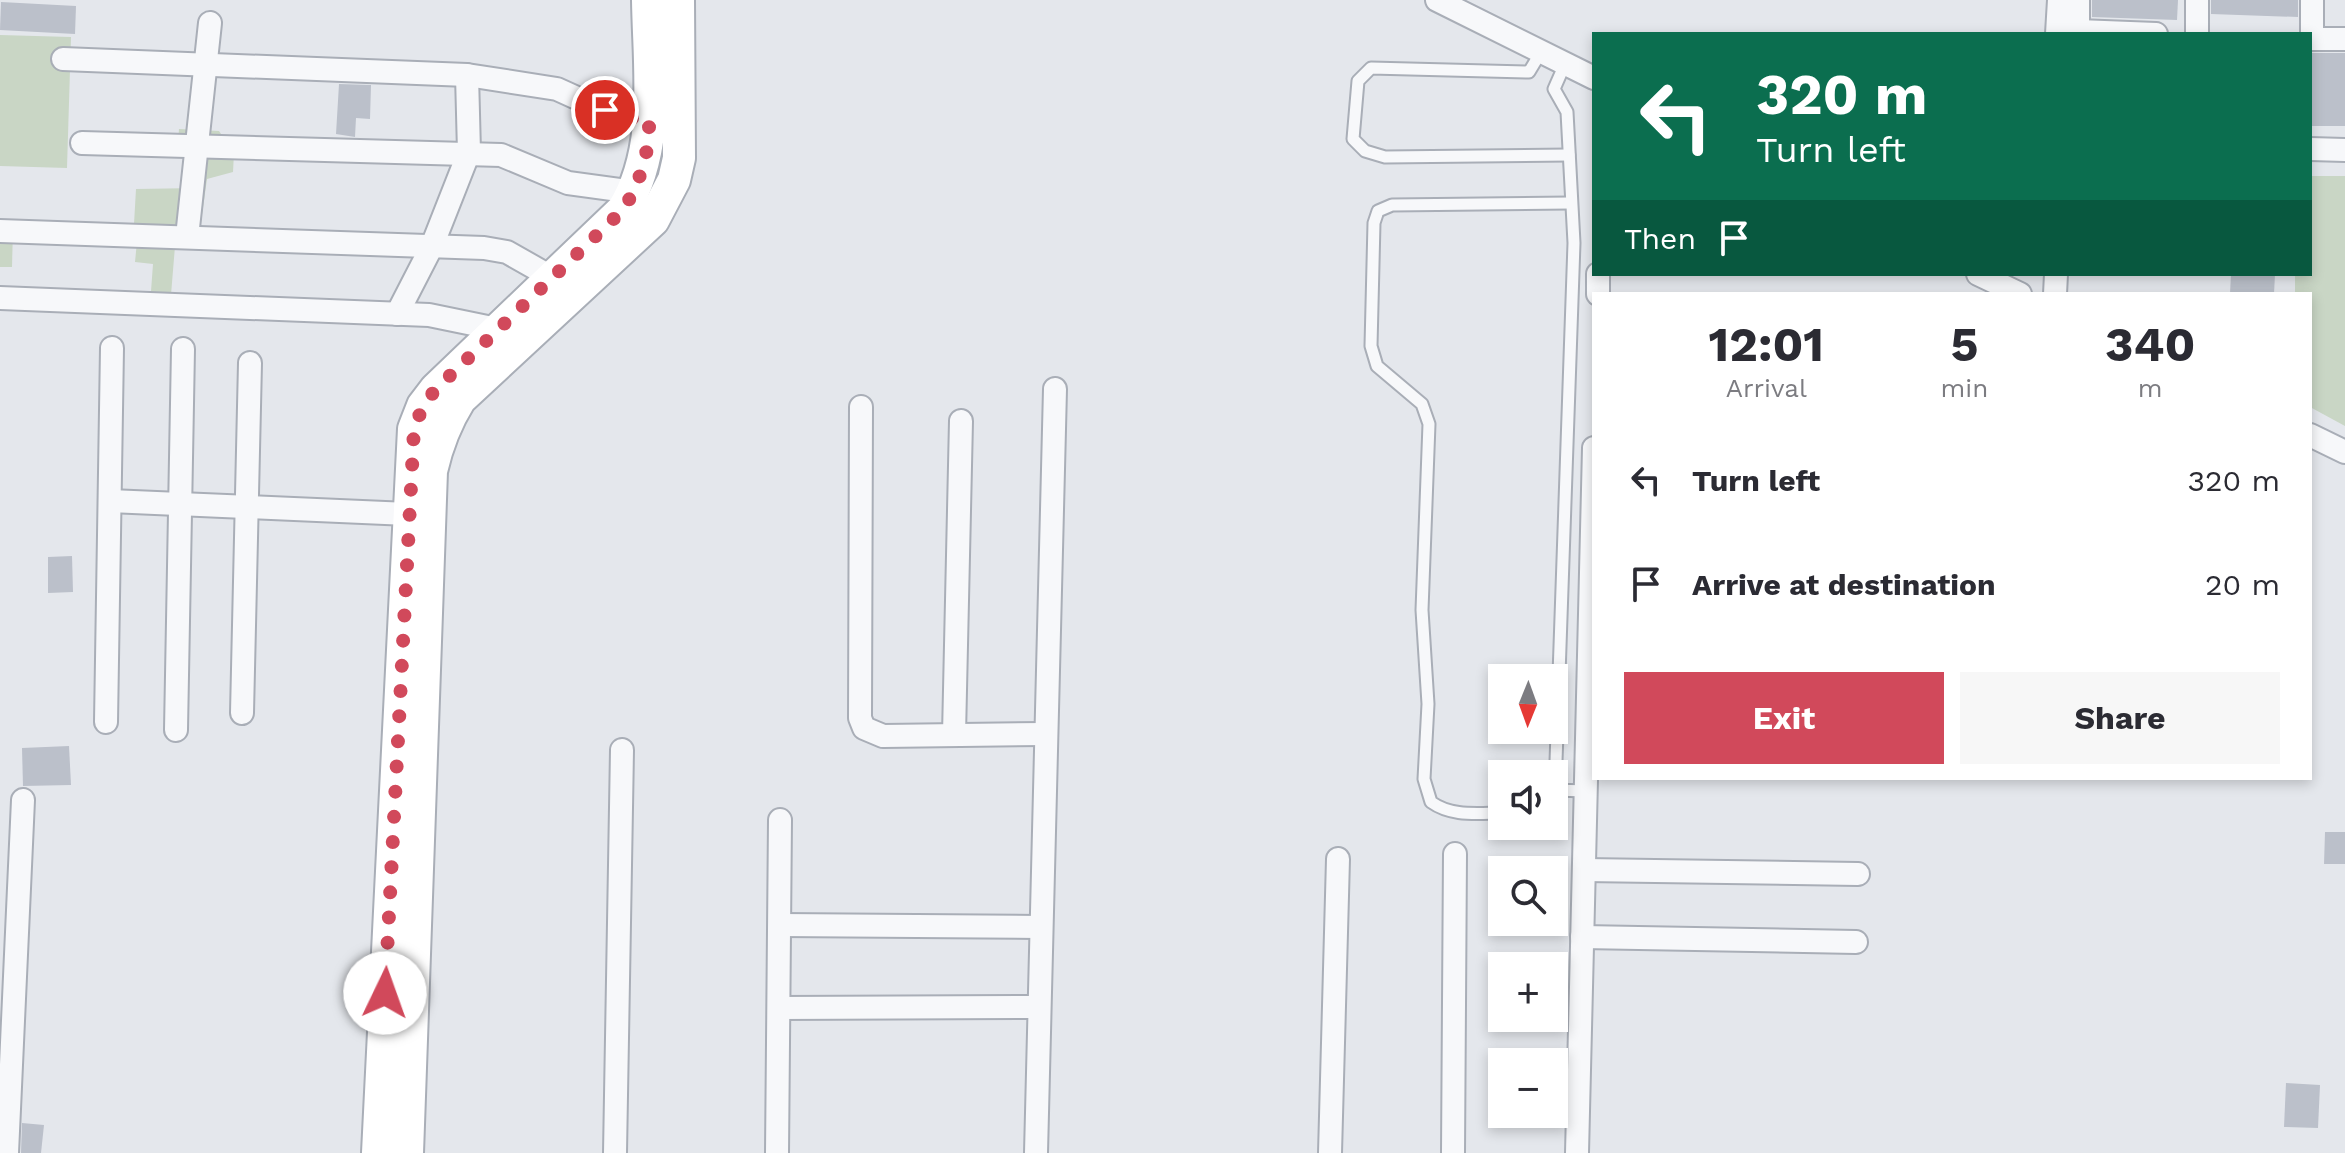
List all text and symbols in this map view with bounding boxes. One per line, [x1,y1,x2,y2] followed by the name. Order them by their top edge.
[1756,62,1927,128] text: 320 m
[1624,64,1728,168] icon: left
[571,76,639,144] pin
[583,88,627,132] icon: arrive
[1756,129,1906,171] text: Turn left
[1712,216,1756,260] icon: arrive
[1624,221,1696,256] text: Then
[1709,316,1824,373] text: 12:01
[1951,316,1978,373] text: 5
[2105,316,2195,373] text: 340
[1726,373,1807,403] text: Arrival
[1941,373,1988,403] text: min
[2138,373,2163,403] text: m
[1624,458,1668,502] icon: left
[1692,463,1820,498] text: Turn left
[2188,463,2280,498] text: 320 m
[1624,562,1668,606] icon: arrive
[1692,567,1996,602] text: Arrive at destination
[2205,567,2280,602] text: 20 m
[1488,664,1568,744] north arrow
[1488,664,1568,1128] map controls
[1624,672,1944,764] button: Exit
[1960,672,2280,764] button: Share
[1488,760,1568,840] button: sound
[1488,856,1568,936] button: search
[343,951,427,1035] position arrow
[1488,952,1568,1032] button: +
[1488,1048,1568,1128] button: −

